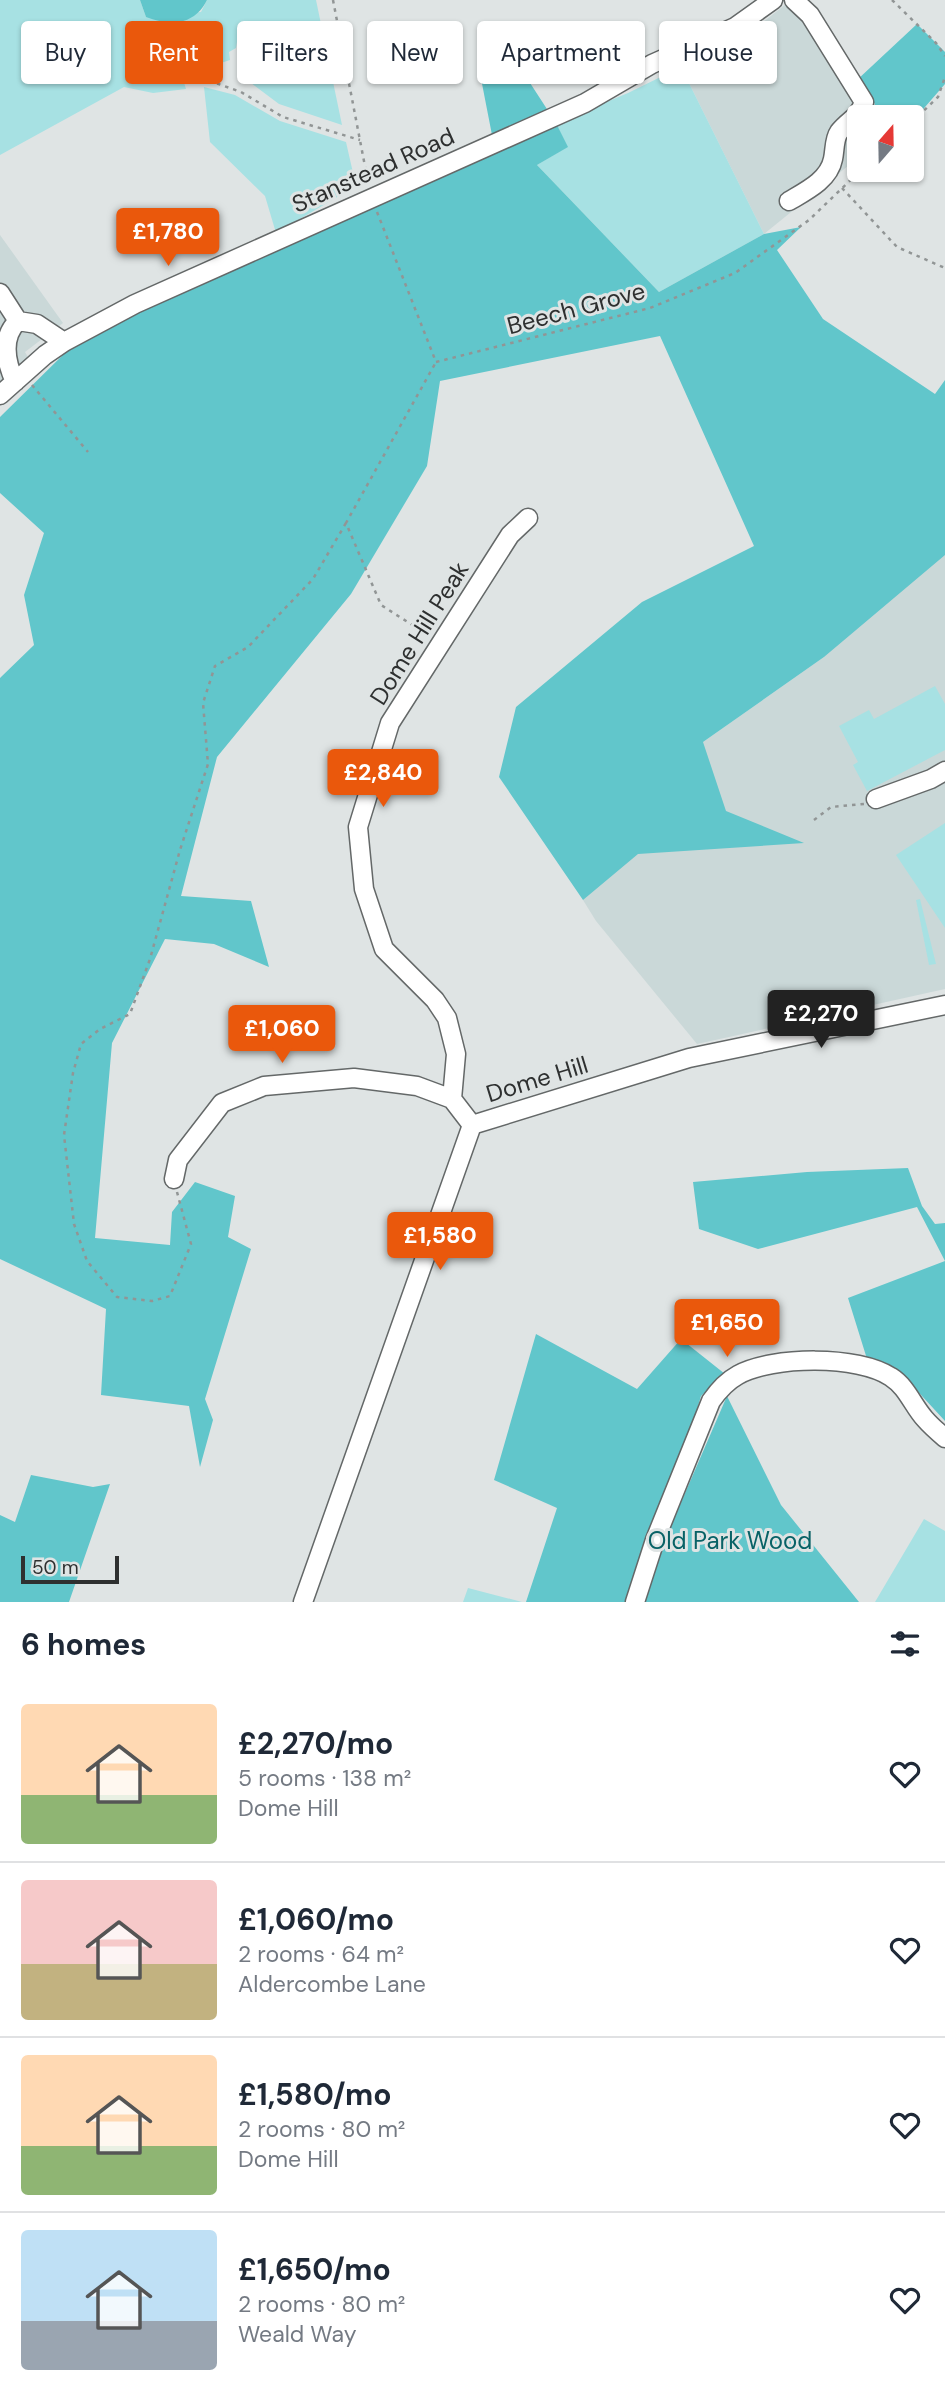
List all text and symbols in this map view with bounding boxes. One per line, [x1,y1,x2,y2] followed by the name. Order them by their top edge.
[21,21,111,84] chip: Buy
[125,21,223,84] chip: Rent
[237,21,353,84] chip: Filters
[367,21,463,84] chip: New
[477,21,645,84] chip: Apartment
[659,21,777,84] chip: House
[847,105,924,182] north arrow
[847,105,924,182] map controls
[287,120,459,220] street label: Stanstead Road
[111,208,225,268] pin: £1,780
[132,216,204,246] text: £1,780
[504,275,648,341] street label: Beech Grove
[363,556,475,710] street label: Dome Hill Peak
[326,750,440,809] pin: £2,840
[343,757,423,787] text: £2,840
[764,990,878,1050] pin: £2,270
[784,998,858,1028] text: £2,270
[225,1006,339,1065] pin: £1,060
[244,1013,320,1043] text: £1,060
[482,1049,592,1109] street label: Dome Hill
[383,1212,497,1272] pin: £1,580
[403,1220,477,1250] text: £1,580
[670,1300,784,1359] pin: £1,650
[690,1307,764,1337] text: £1,650
[648,1525,812,1556] park label: Old Park Wood
[21,1553,119,1585] scale bar
[32,1555,79,1580] text: 50 m
[21,1625,146,1664] text: 6 homes
[886,1625,924,1663] icon: filters
[238,1724,393,1763] text: £2,270/mo
[77,1732,161,1816] icon: home
[886,1755,924,1793] icon: heart
[238,1763,411,1793] text: 5 rooms · 138 m²
[238,1793,339,1823] text: Dome Hill
[238,1900,394,1939] text: £1,060/mo
[77,1908,161,1992] icon: home
[886,1931,924,1969] icon: heart
[238,1939,404,1969] text: 2 rooms · 64 m²
[238,1969,426,1999] text: Aldercombe Lane
[238,2075,391,2114] text: £1,580/mo
[77,2083,161,2167] icon: home
[886,2106,924,2144] icon: heart
[238,2114,405,2144] text: 2 rooms · 80 m²
[238,2144,339,2174] text: Dome Hill
[238,2250,391,2289] text: £1,650/mo
[77,2258,161,2342] icon: home
[886,2281,924,2319] icon: heart
[238,2289,405,2319] text: 2 rooms · 80 m²
[238,2319,356,2349] text: Weald Way

